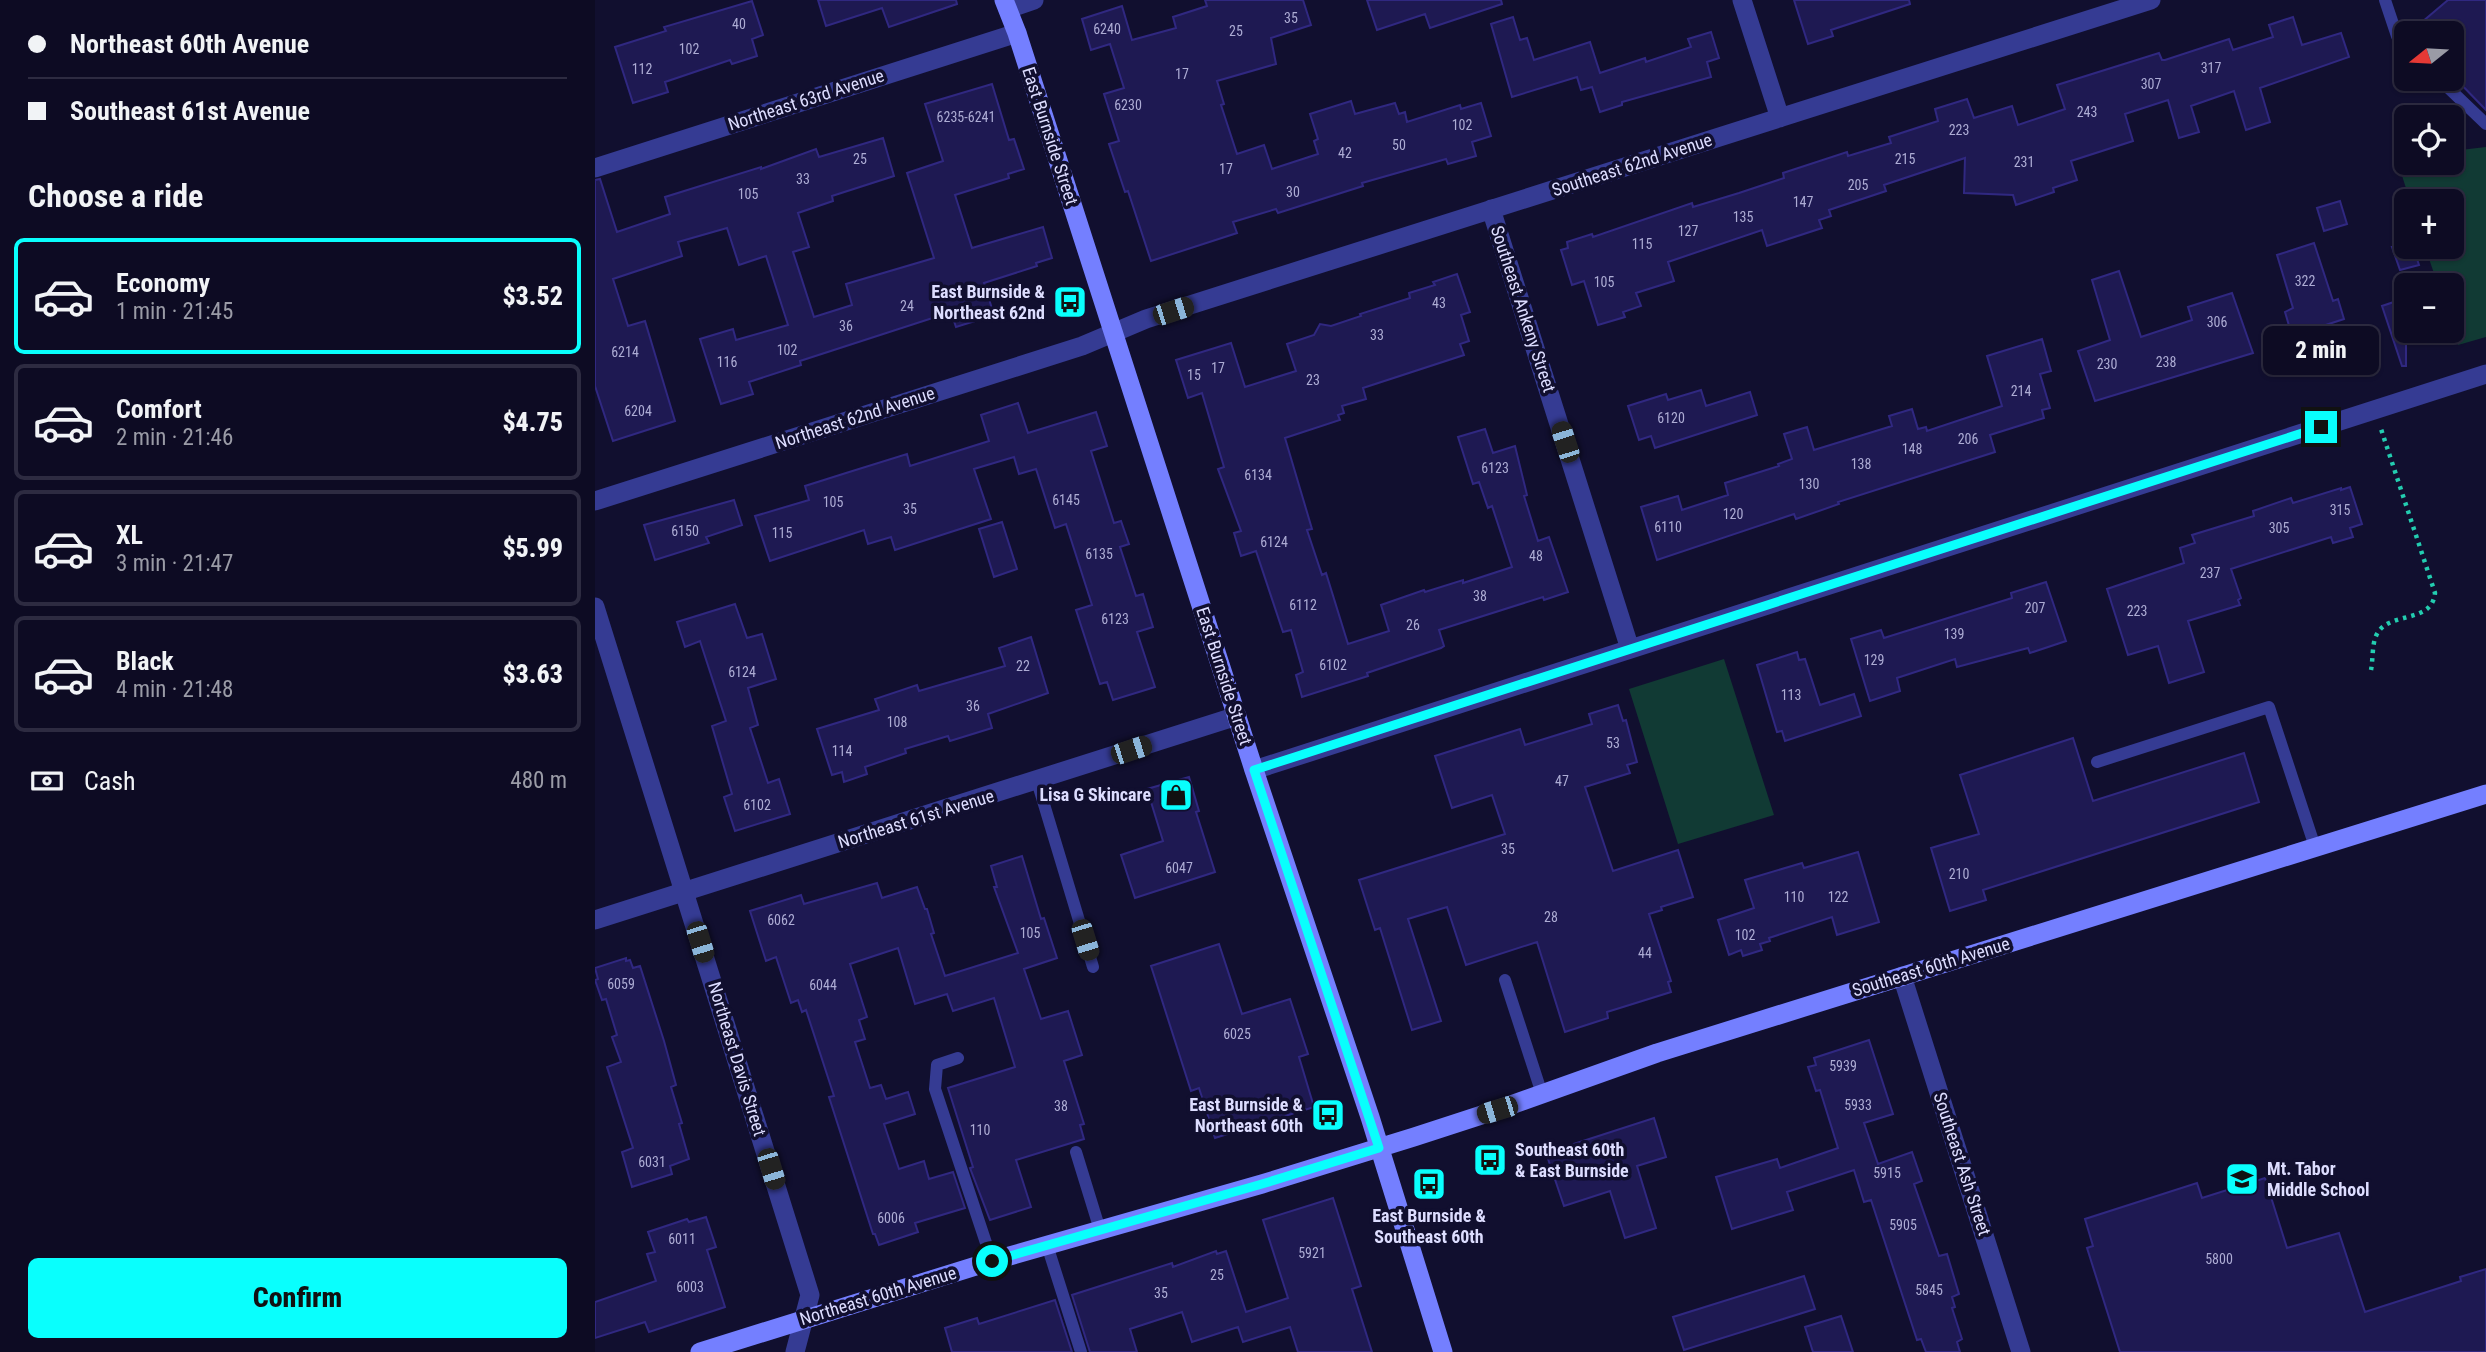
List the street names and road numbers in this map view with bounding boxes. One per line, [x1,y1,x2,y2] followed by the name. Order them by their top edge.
[725,64,887,135] street label: Northeast 63rd Avenue
[1018,64,1083,208] street label: East Burnside Street
[1549,129,1715,200] street label: Southeast 62nd Avenue
[1487,223,1560,395] street label: Southeast Ankeny Street
[773,382,937,453] street label: Northeast 62nd Avenue
[1192,604,1257,748] street label: East Burnside Street
[835,785,996,852] street label: Northeast 61st Avenue
[1850,933,2012,1000] street label: Southeast 60th Avenue
[704,979,771,1138] street label: Northeast Davis Street
[1929,1090,1996,1238] street label: Southeast Ash Street
[797,1262,959,1329] street label: Northeast 60th Avenue

